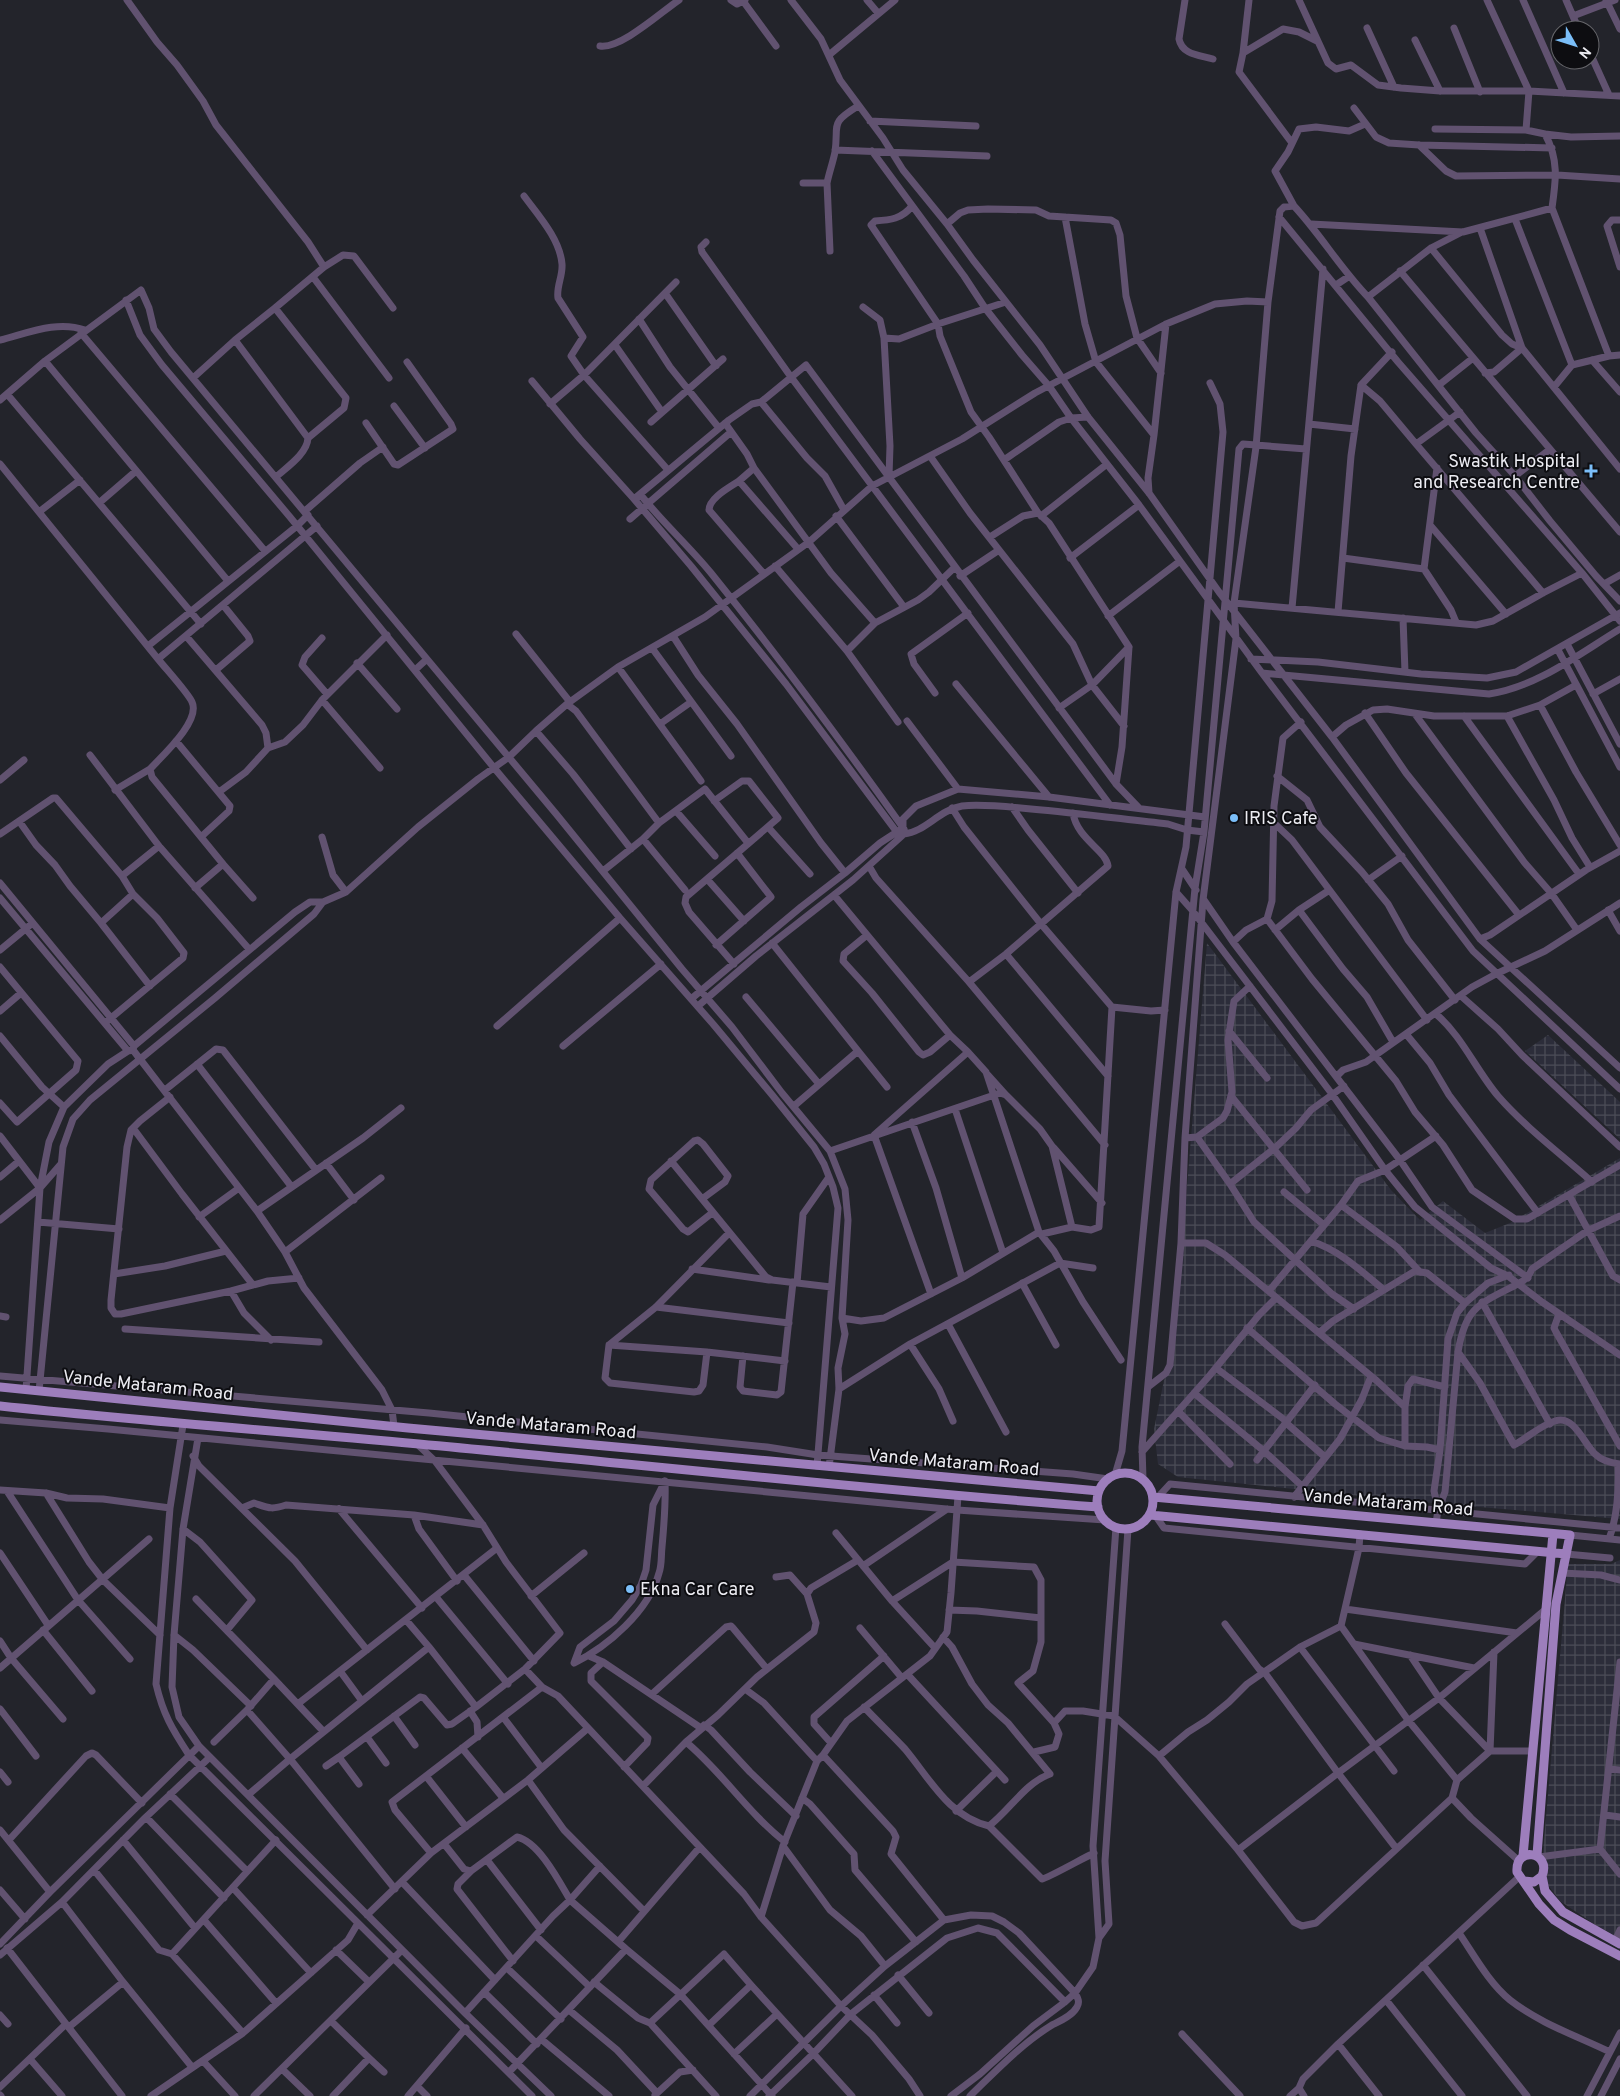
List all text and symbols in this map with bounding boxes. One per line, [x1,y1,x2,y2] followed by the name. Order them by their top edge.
[1550,20,1600,70] north arrow
[1574,43,1594,61] text: N
[1413,451,1580,495] place label: Swastik Hospital and Research Centre
[1584,464,1598,478] marker: Swastik Hospital and Research Centre
[1244,808,1317,831] place label: IRIS Cafe
[1228,812,1240,824] marker: IRIS Cafe
[61,1366,234,1407] street label: Vande Mataram Road
[464,1408,637,1445] street label: Vande Mataram Road
[867,1445,1040,1482] street label: Vande Mataram Road
[1301,1485,1474,1522] street label: Vande Mataram Road
[640,1579,755,1602] place label: Ekna Car Care
[624,1583,636,1595] marker: Ekna Car Care

